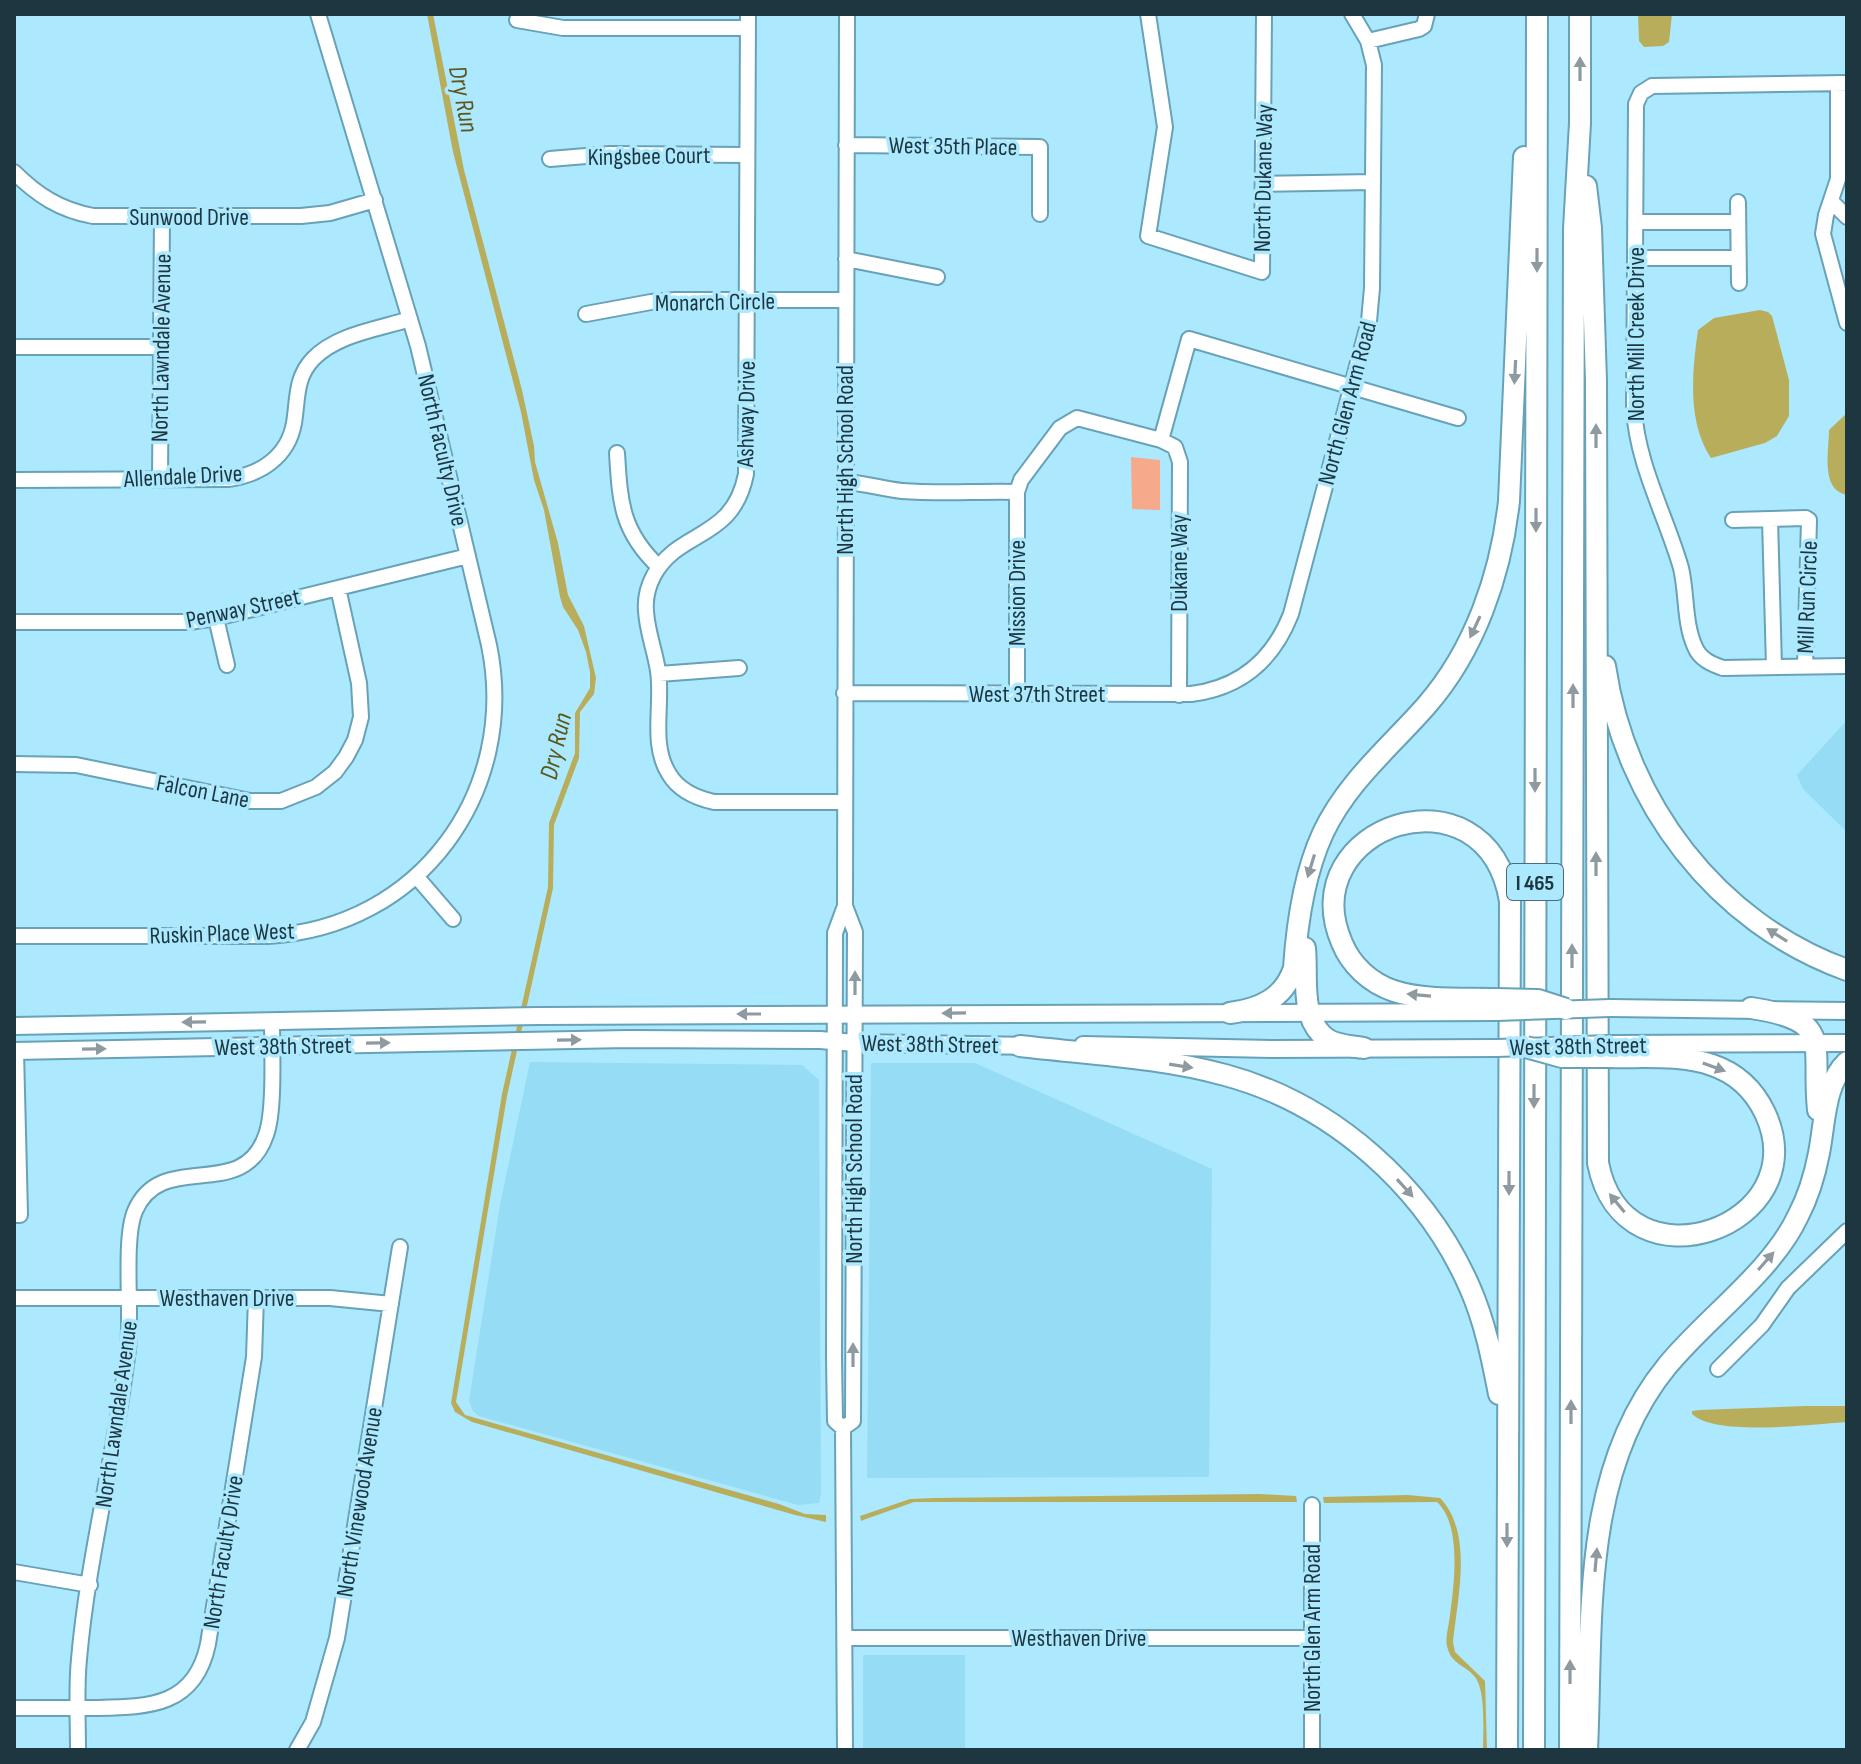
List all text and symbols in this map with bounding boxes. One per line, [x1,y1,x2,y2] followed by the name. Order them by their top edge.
[1574,56,1586,81] one-way arrow
[441,63,484,135] water label: Dry Run
[1248,104,1279,252] street label: North Dukane Way
[888,131,1018,162] street label: West 35th Place
[587,141,711,172] street label: Kingsbee Court
[129,203,249,232] street label: Sunwood Drive
[1622,247,1651,421] street label: North Mill Creek Drive
[1531,248,1543,273] one-way arrow
[145,254,178,442] street label: North Lawndale Avenue
[655,287,775,318] street label: Monarch Circle
[1312,318,1383,488] street label: North Glen Arm Road
[1508,360,1521,385] one-way arrow
[731,361,762,468] street label: Ashway Drive
[831,365,860,555] street label: North High School Road
[411,371,474,529] street label: North Faculty Drive
[1590,423,1602,448] one-way arrow
[122,459,243,494] street label: Allendale Drive
[1530,508,1542,533] one-way arrow
[1165,514,1194,612] street label: Dukane Way
[1003,540,1032,646] street label: Mission Drive
[1791,540,1824,654] street label: Mill Run Circle
[183,582,303,635] street label: Penway Street
[1469,615,1482,638] one-way arrow
[969,680,1105,709] street label: West 37th Street
[1567,683,1579,708] one-way arrow
[534,710,579,783] water label: Dry Run
[154,768,252,815] street label: Falcon Lane
[1529,768,1541,793] one-way arrow
[1590,851,1603,876] one-way arrow
[1304,854,1317,878] one-way arrow
[1507,864,1563,900] road number: I 465
[149,916,295,951] street label: Ruskin Place West
[1767,927,1788,942] one-way arrow
[1566,943,1578,968] one-way arrow
[849,970,861,995] one-way arrow
[1406,988,1431,1001] one-way arrow
[941,1007,966,1019] one-way arrow
[736,1008,761,1020] one-way arrow
[181,1016,206,1028] one-way arrow
[861,1029,999,1060] street label: West 38th Street
[214,1031,352,1062] street label: West 38th Street
[1509,1031,1647,1062] street label: West 38th Street
[557,1034,582,1046] one-way arrow
[366,1037,391,1050] one-way arrow
[82,1043,107,1056] one-way arrow
[1169,1060,1194,1073] one-way arrow
[1702,1061,1726,1074] one-way arrow
[840,1074,869,1264] street label: North High School Road
[1528,1084,1540,1109] one-way arrow
[1503,1171,1515,1196] one-way arrow
[1395,1178,1413,1197] one-way arrow
[1609,1193,1625,1213] one-way arrow
[1756,1251,1774,1270] one-way arrow
[160,1284,294,1313] street label: Westhaven Drive
[89,1319,144,1509] street label: North Lawndale Avenue
[847,1342,859,1367] one-way arrow
[1565,1399,1577,1424] one-way arrow
[330,1405,389,1599] street label: North Vinewood Avenue
[197,1473,250,1631] street label: North Faculty Drive
[1501,1523,1513,1548] one-way arrow
[1298,1544,1327,1712] street label: North Glen Arm Road
[1590,1547,1603,1572] one-way arrow
[1012,1624,1146,1653] street label: Westhaven Drive
[1564,1659,1576,1684] one-way arrow

